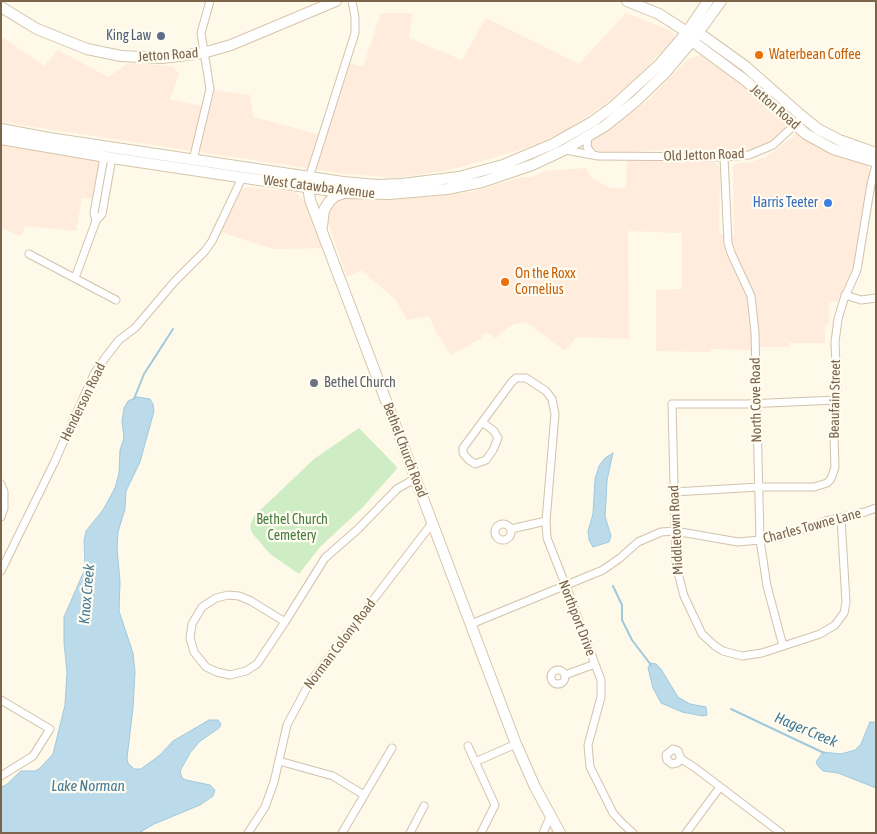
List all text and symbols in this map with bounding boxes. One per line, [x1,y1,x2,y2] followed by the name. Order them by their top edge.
[106,28,151,44] place label: King Law
[155,30,167,42] marker: King Law
[137,45,199,65] street label: Jetton Road
[769,47,861,63] place label: Waterbean Coffee
[753,49,765,61] marker: Waterbean Coffee
[747,81,803,133] street label: Jetton Road
[663,145,745,165] street label: Old Jetton Road
[262,172,376,202] street label: West Catawba Avenue
[753,195,818,211] place label: Harris Teeter
[822,197,834,209] marker: Harris Teeter
[515,266,576,298] place label: On the Roxx Cornelius
[499,276,511,288] marker: On the Roxx Cornelius
[747,357,765,443] street label: North Cove Road
[826,359,844,439] street label: Beaufain Street
[57,360,109,444] street label: Henderson Road
[324,375,396,391] place label: Bethel Church
[308,377,320,389] marker: Bethel Church
[379,400,431,500] street label: Bethel Church Road
[665,485,687,575] street label: Middletown Road
[761,505,863,547] street label: Charles Towne Lane
[256,512,328,544] park label: Bethel Church Cemetery
[75,563,99,625] water label: Knox Creek
[555,578,599,658] street label: Northport Drive
[301,596,379,692] street label: Norman Colony Road
[772,709,840,751] water label: Hager Creek
[51,777,125,795] water label: Lake Norman

